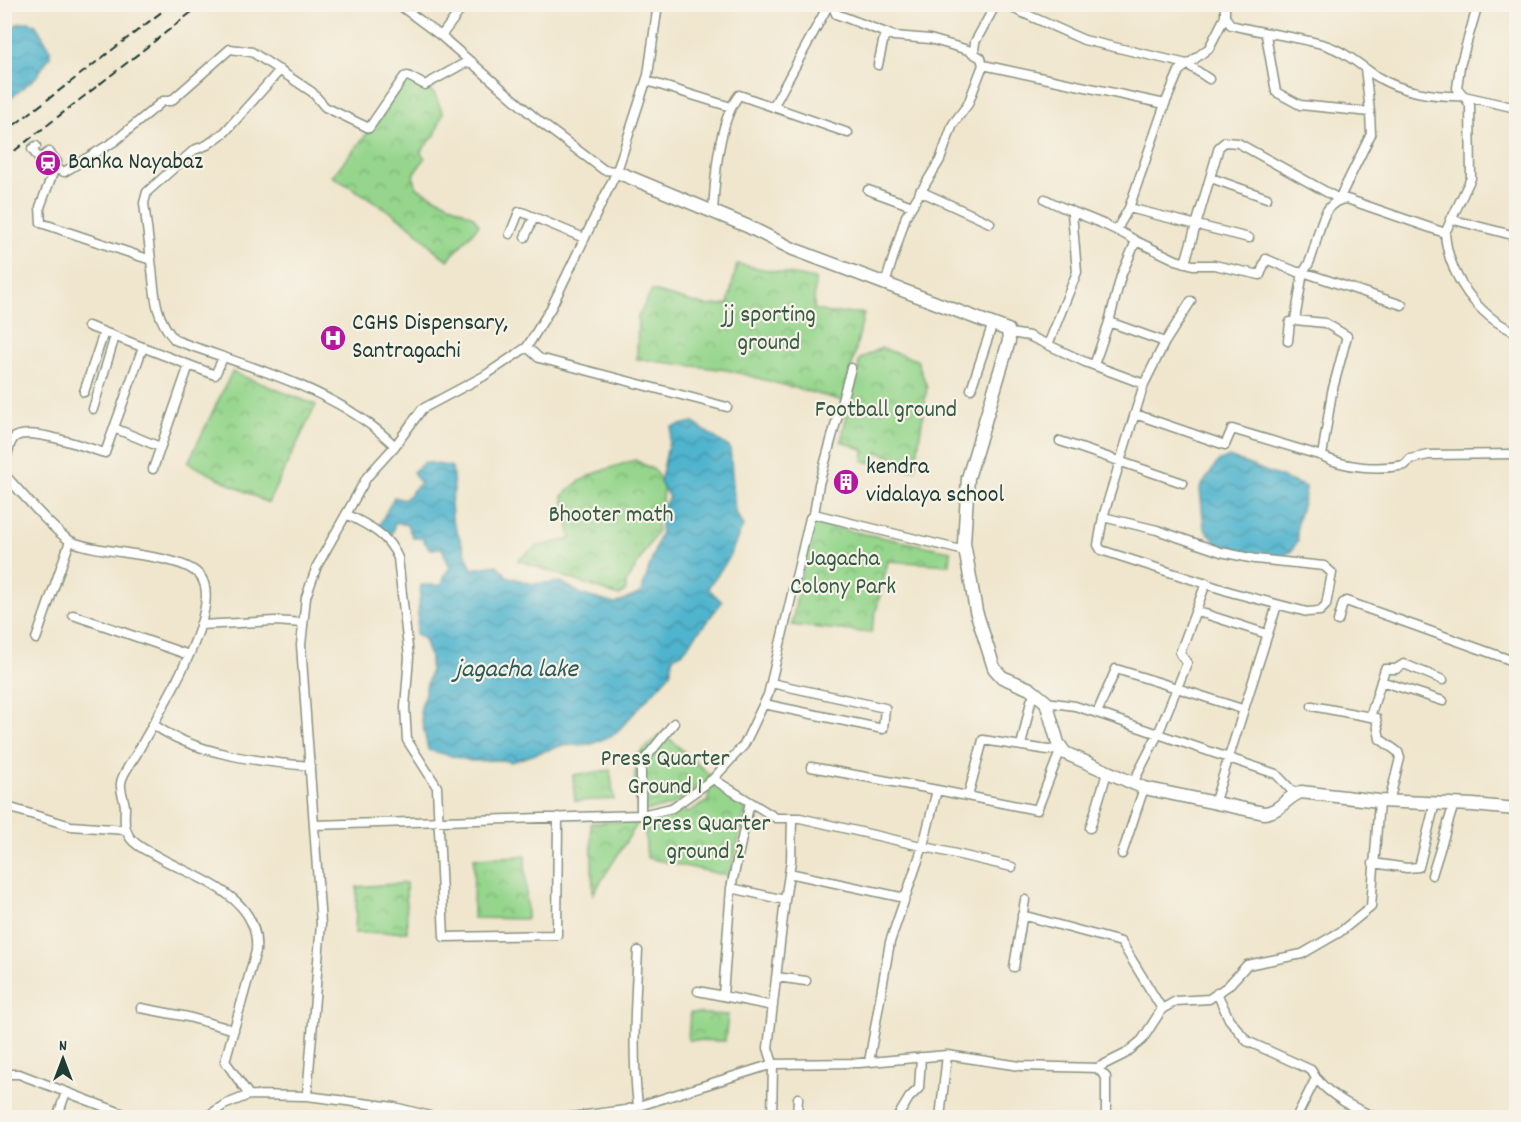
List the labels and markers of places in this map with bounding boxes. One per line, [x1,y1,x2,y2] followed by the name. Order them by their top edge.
[68,146,203,180] place label: Banka Nayabaz
[33,148,63,178] station icon: Banka Nayabaz
[352,307,508,369] place label: CGHS Dispensary, Santragachi
[318,323,348,353] hospital icon: CGHS Dispensary, Santragachi
[866,451,1004,513] place label: kendra vidalaya school
[831,467,861,497] building icon: kendra vidalaya school

